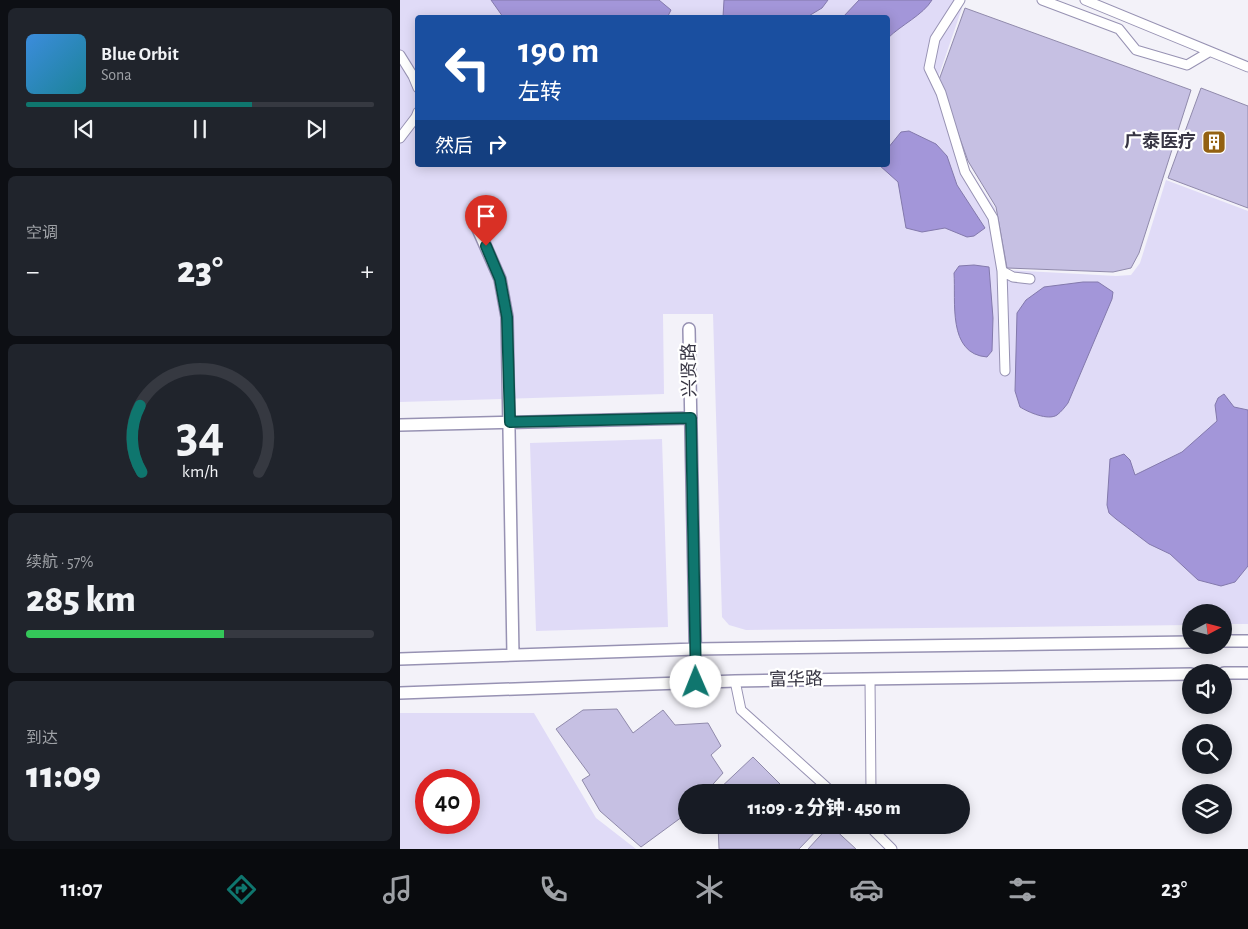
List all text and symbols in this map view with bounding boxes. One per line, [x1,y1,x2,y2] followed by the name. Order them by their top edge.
[518,34,599,69] text: 190 m
[435,35,500,100] icon: left
[101,45,179,64] text: Blue Orbit
[101,67,132,83] text: Sona
[518,81,562,103] text: 左转
[70,115,98,143] icon: previous
[186,115,214,143] icon: pause
[302,115,330,143] icon: next
[1201,129,1227,155] building icon: 广泰医疗
[483,130,511,158] icon: right
[1124,131,1196,151] place label: 广泰医疗
[435,137,473,156] text: 然后
[465,195,507,246] pin
[472,202,500,230] icon: arrive
[26,225,58,241] text: 空调
[177,252,223,290] text: 23°
[26,258,39,286] text: −
[361,258,374,286] text: +
[679,343,699,397] street label: 兴贤路
[176,409,224,461] text: 34
[182,463,218,481] text: km/h
[26,554,94,570] text: 续航 · 57%
[26,581,136,619] text: 285 km
[1182,604,1232,654] north arrow
[1182,604,1232,834] map controls
[669,655,721,707] position arrow
[1182,664,1232,714] button: sound
[769,669,823,689] street label: 富华路
[1182,724,1232,774] button: search
[26,730,58,746] text: 到达
[26,757,101,795] text: 11:09
[415,769,480,834] speed limit sign: 40
[1182,784,1232,834] button: layers
[747,799,901,818] text: 11:09 · 2 分钟 · 450 m
[224,872,259,907] icon: directions
[380,872,415,907] icon: music
[536,872,571,907] icon: phone
[692,872,727,907] icon: climate
[849,872,884,907] icon: car
[1005,872,1040,907] icon: filters
[61,878,102,900] text: 11:07
[1161,878,1187,900] text: 23°

